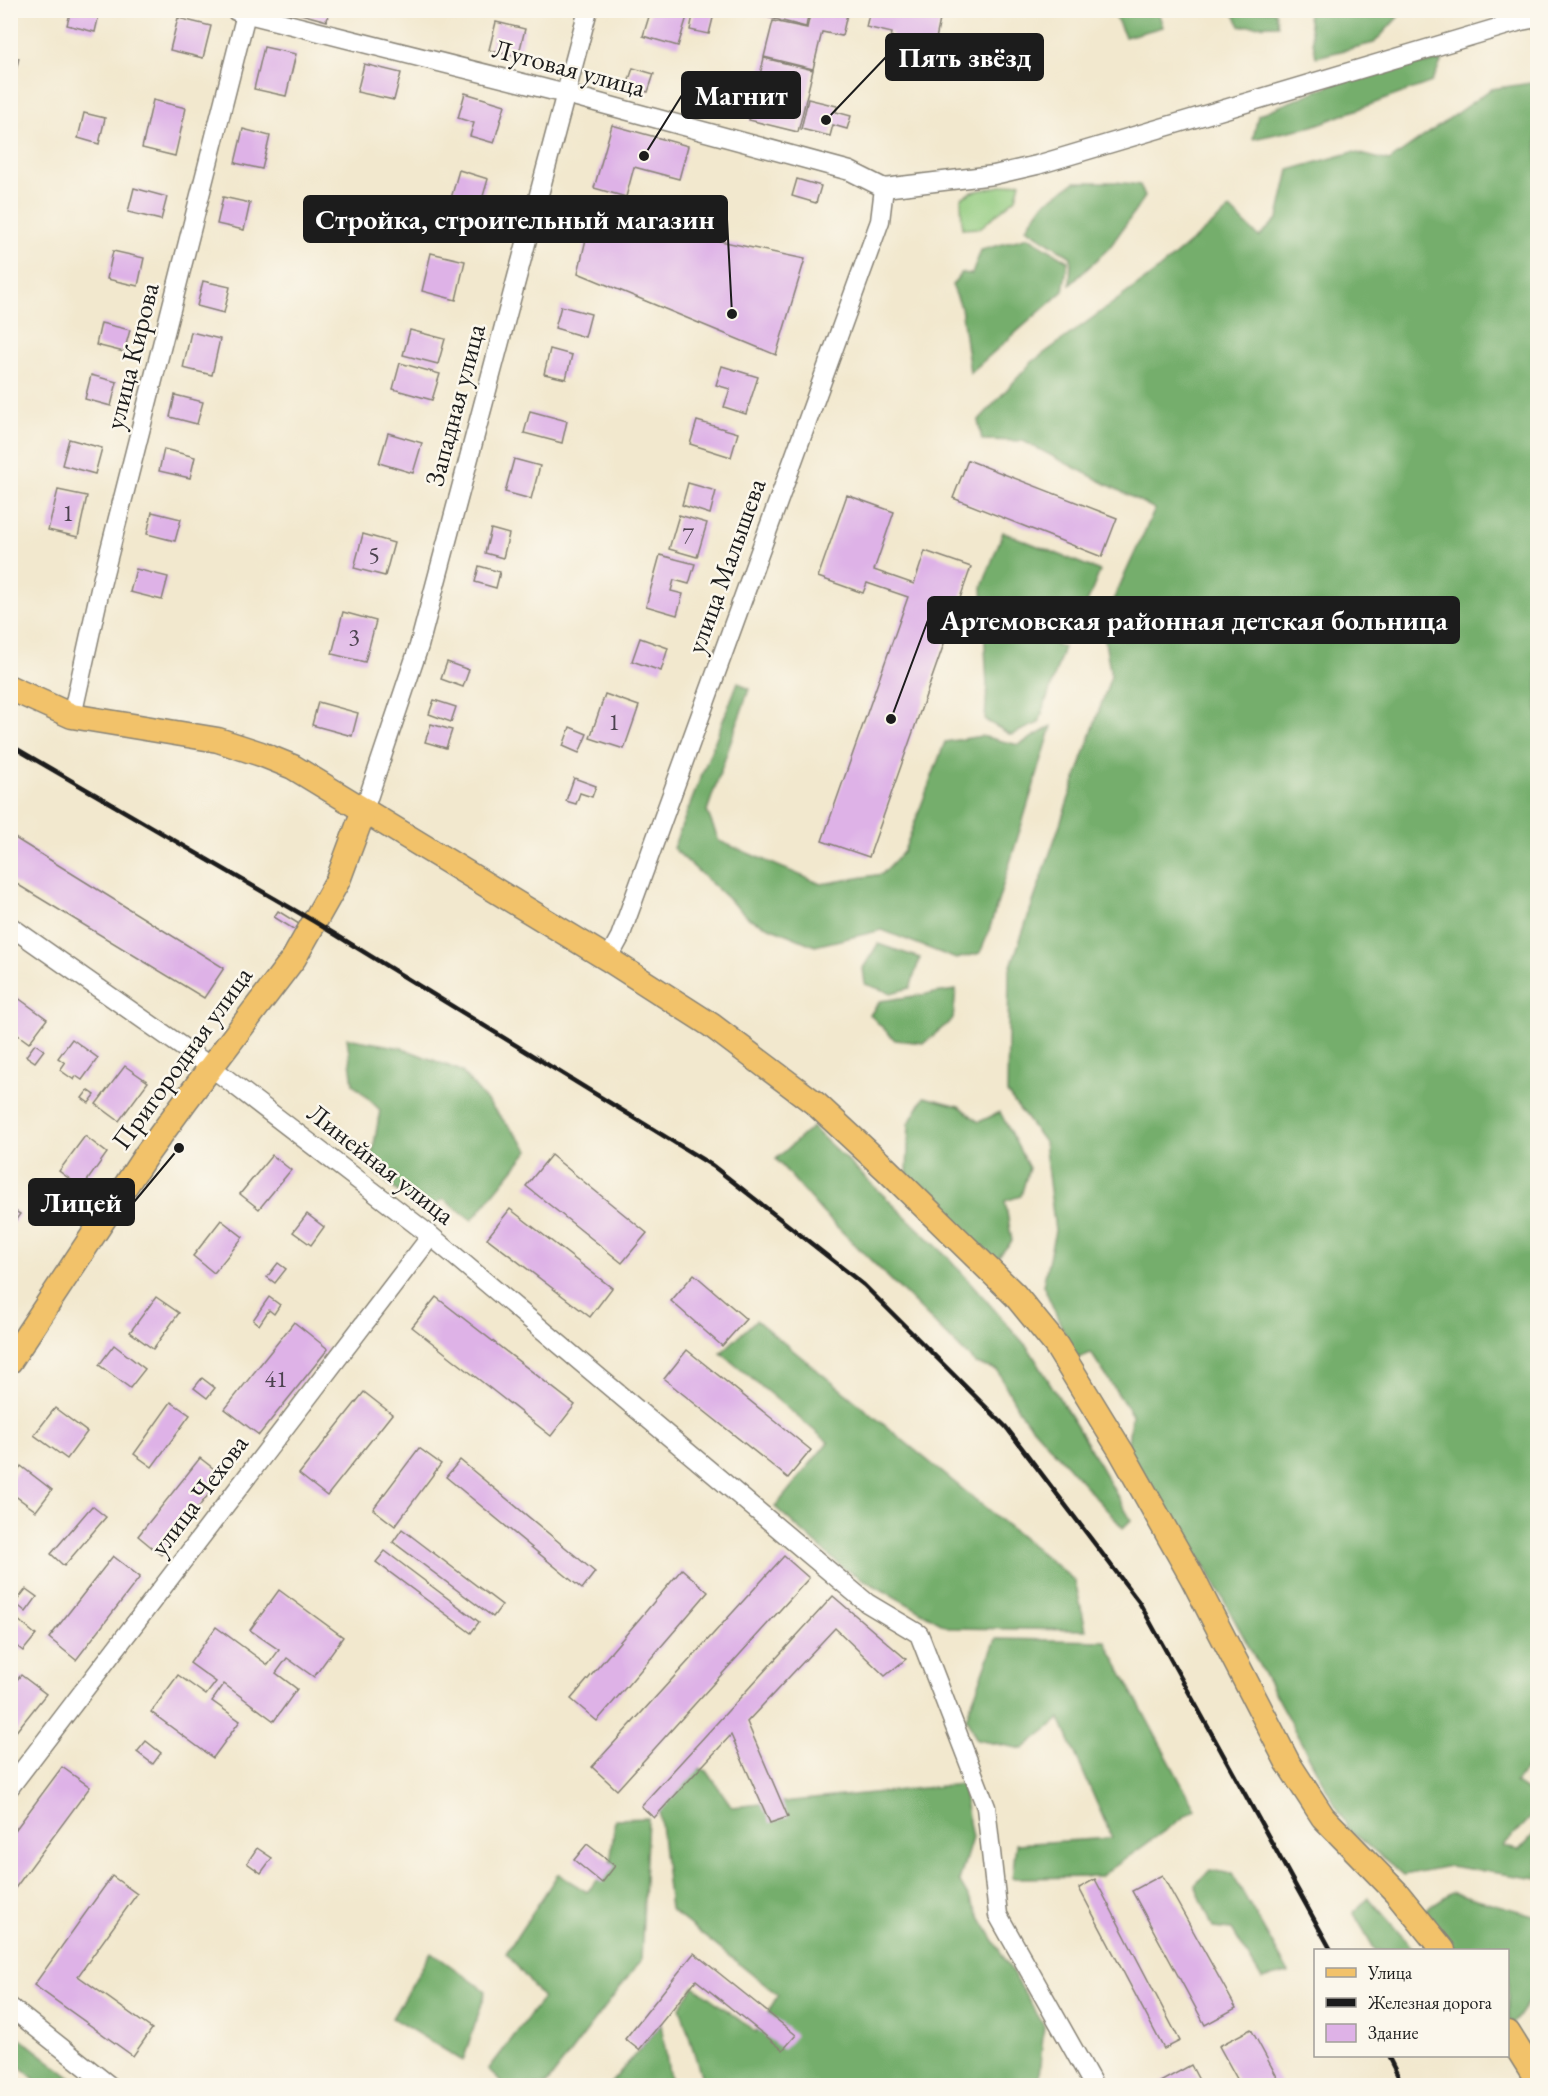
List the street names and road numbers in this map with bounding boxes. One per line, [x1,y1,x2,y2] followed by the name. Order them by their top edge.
[489,30,650,105] street label: Луговая улица
[96,279,167,433] street label: улица Кирова
[416,320,493,490] street label: Западная улица
[678,473,774,658] street label: улица Малышева
[103,959,260,1156] street label: Пригородная улица
[301,1095,462,1232] street label: Линейная улица
[141,1427,256,1562] street label: улица Чехова

